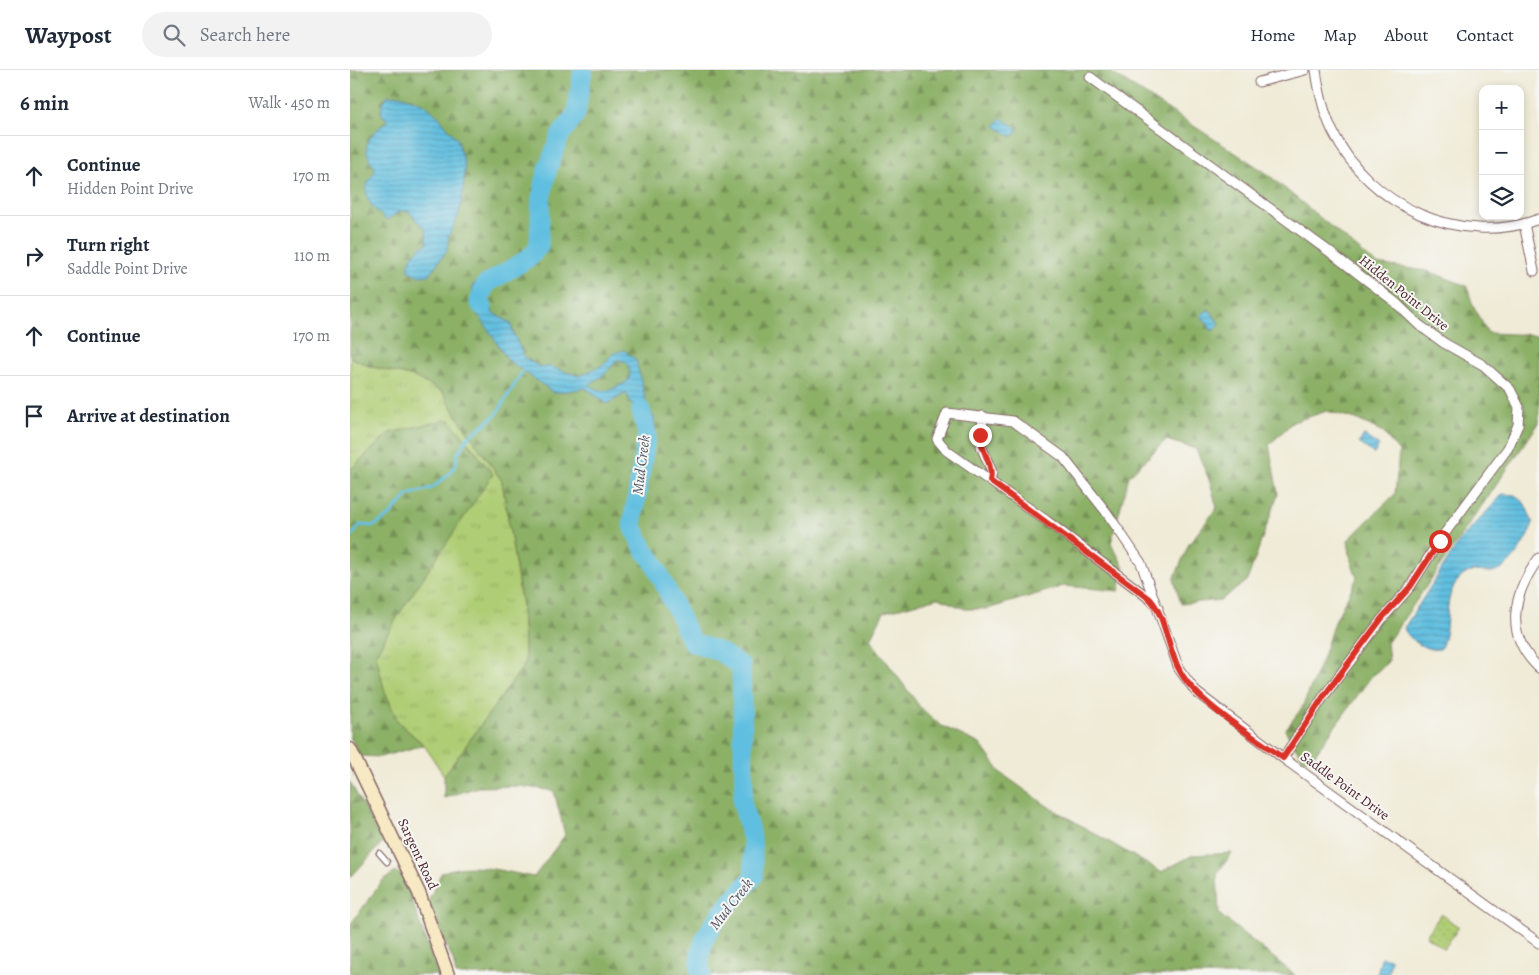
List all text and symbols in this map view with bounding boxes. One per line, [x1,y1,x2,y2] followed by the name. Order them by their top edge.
[142,12,492,57] search box
[25,19,112,51] text: Waypost
[160,21,188,49] icon: search
[200,22,290,48] text: Search here
[1250,23,1295,47] text: Home
[1323,23,1356,47] text: Map
[1384,23,1428,47] text: About
[1456,23,1514,47] text: Contact
[1479,85,1524,220] map controls
[1479,85,1524,130] button: +
[20,89,69,117] text: 6 min
[248,92,330,114] text: Walk · 450 m
[1479,130,1524,175] button: −
[67,152,141,178] text: Continue
[20,162,48,190] icon: ahead
[293,165,330,187] text: 170 m
[1479,175,1524,220] button: layers
[67,178,193,200] text: Hidden Point Drive
[67,232,149,258] text: Turn right
[20,242,48,270] icon: right
[294,245,330,267] text: 110 m
[1355,251,1453,335] street label: Hidden Point Drive
[67,258,188,280] text: Saddle Point Drive
[20,322,48,350] icon: ahead
[67,323,141,349] text: Continue
[293,325,330,347] text: 170 m
[20,402,48,430] icon: arrive
[67,403,230,429] text: Arrive at destination
[969,424,992,447] route end
[627,434,655,496] water label: Mud Creek
[1429,530,1452,553] route start
[1297,747,1393,825] street label: Saddle Point Drive
[393,815,443,893] street label: Sargent Road
[705,874,758,934] water label: Mud Creek

